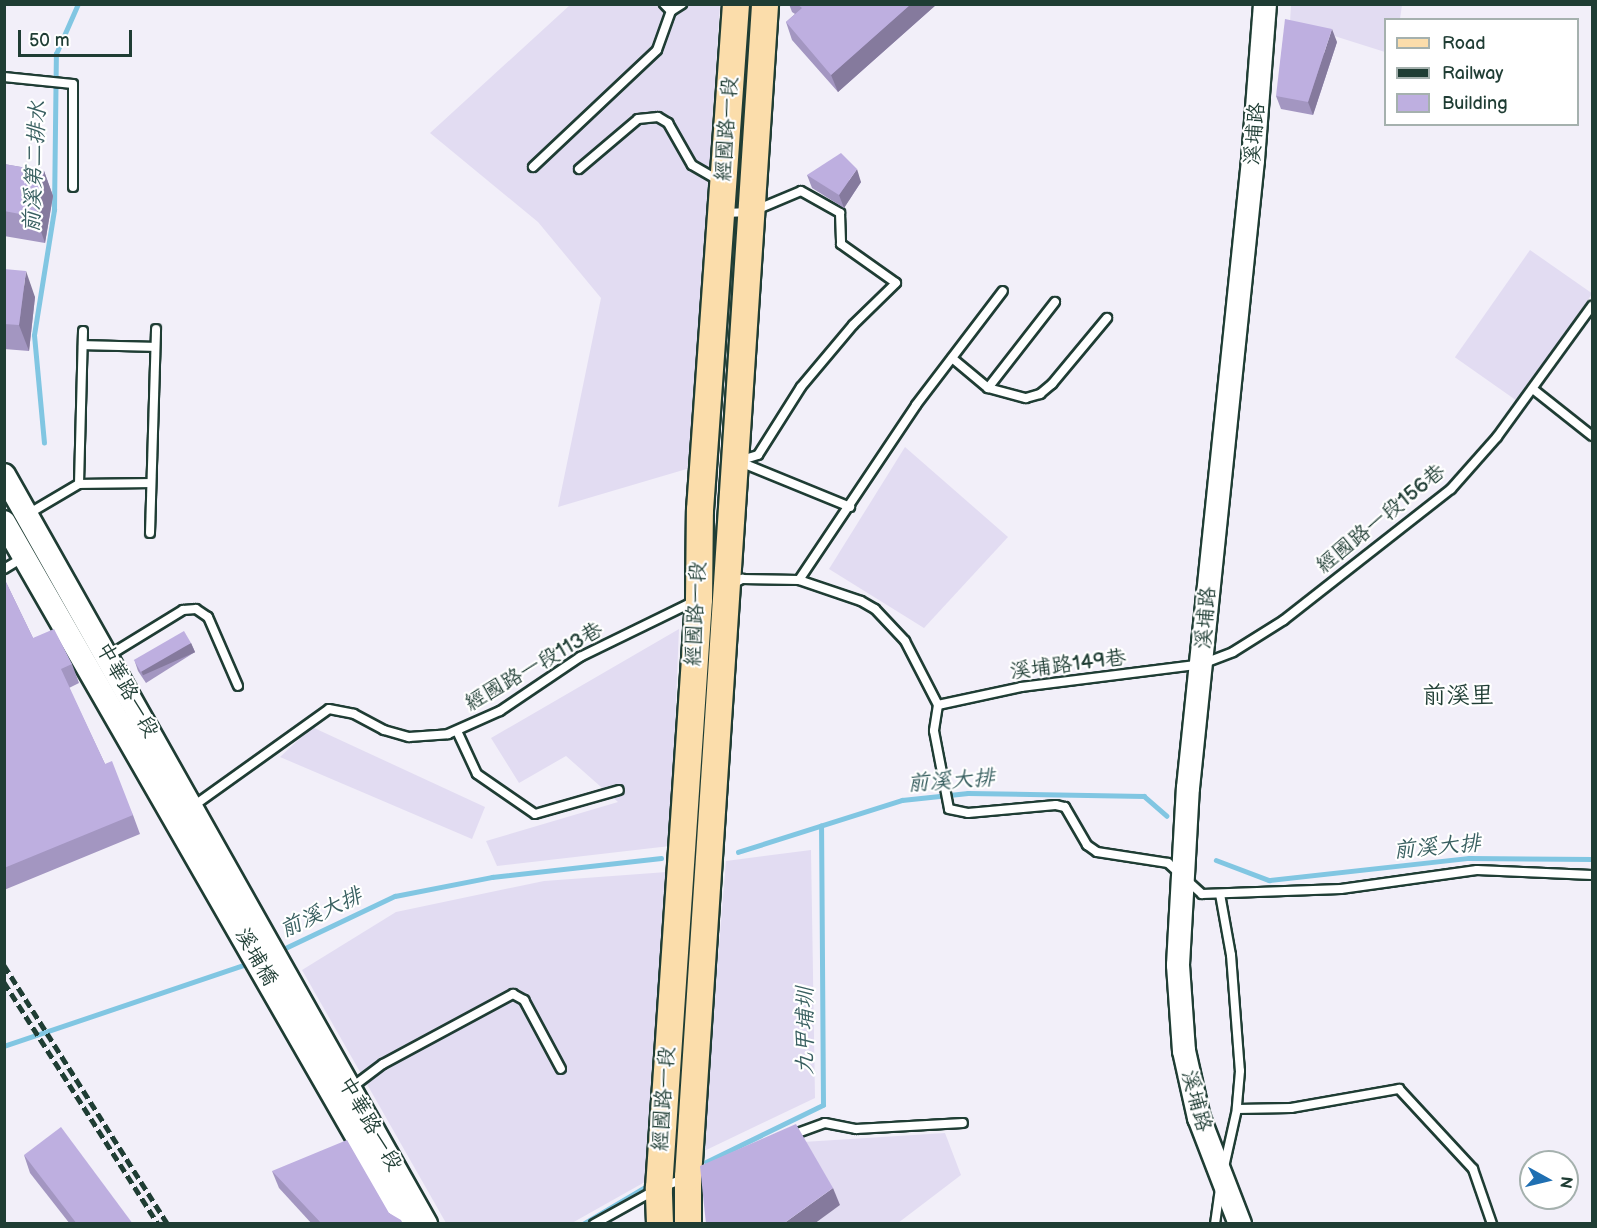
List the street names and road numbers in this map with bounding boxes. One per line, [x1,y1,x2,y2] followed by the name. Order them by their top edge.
[711,76,743,182] street label: 經國路一段
[1240,102,1270,166] street label: 溪埔路
[1311,459,1451,579] street label: 經國路一段156巷
[681,561,711,667] street label: 經國路一段
[1191,586,1221,650] street label: 溪埔路
[461,617,607,717] street label: 經國路一段113巷
[91,638,163,742] street label: 中華路一段
[1008,645,1128,685] street label: 溪埔路149巷
[229,923,283,991] street label: 溪埔橋
[648,1046,680,1152] street label: 經國路一段
[1176,1067,1216,1135] street label: 溪埔路
[333,1072,407,1176] street label: 中華路一段

